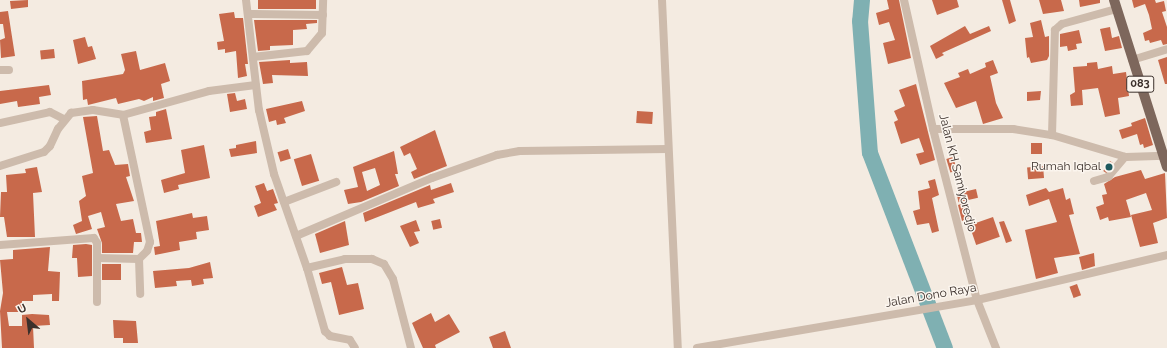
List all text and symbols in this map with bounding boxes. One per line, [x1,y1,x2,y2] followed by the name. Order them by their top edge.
[1126,75,1154,93] road number: 083
[935,113,979,233] street label: Jalan KH Samiyoredjo
[1031,160,1101,174] place label: Rumah Iqbal
[1104,162,1114,172] marker: Rumah Iqbal
[884,281,978,311] street label: Jalan Dono Raya
[8,300,48,340] north arrow
[15,301,29,317] text: U

